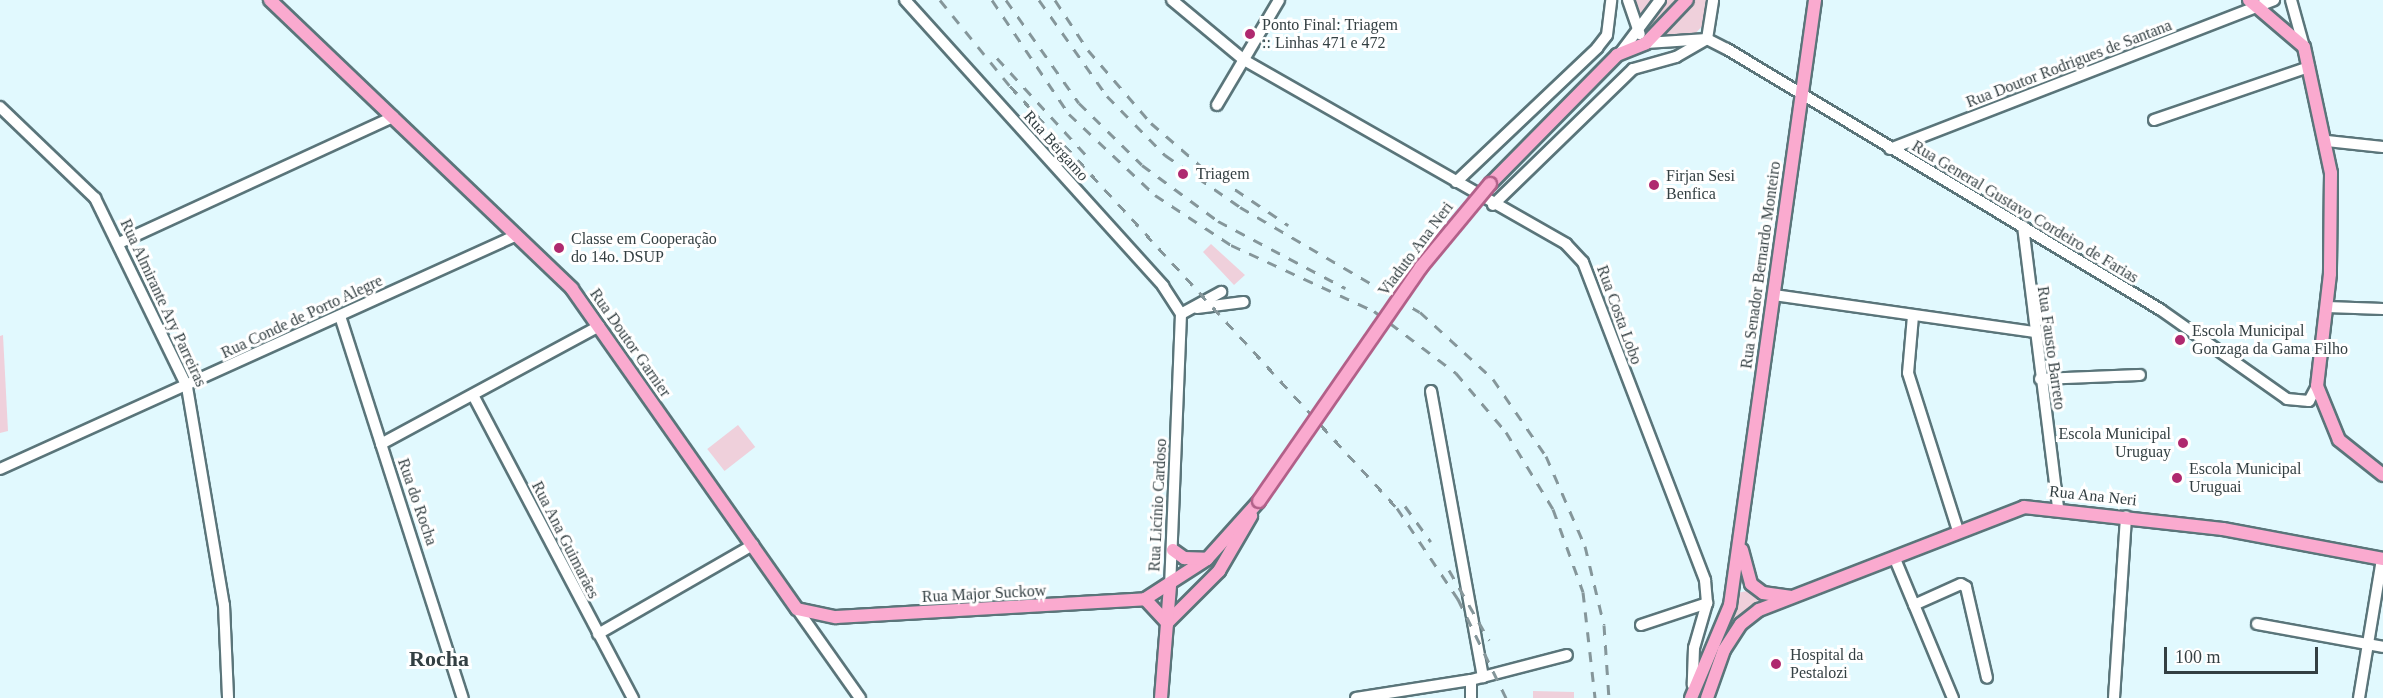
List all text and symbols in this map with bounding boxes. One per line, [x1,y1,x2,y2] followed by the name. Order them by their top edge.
[1262,15,1398,53] place label: Ponto Final: Triagem :: Linhas 471 e 472
[1964,16,2174,112] street label: Rua Doutor Rodrigues de Santana
[1243,27,1257,41] marker: Ponto Final: Triagem :: Linhas 471 e 472
[1019,107,1093,185] street label: Rua Bérgamo
[1908,137,2142,287] street label: Rua General Gustavo Cordeiro de Farias
[1737,160,1785,370] street label: Rua Senador Bernardo Monteiro
[1196,164,1250,184] place label: Triagem
[1174,165,1192,183] marker: Triagem
[1666,166,1735,204] place label: Firjan Sesi Benfica
[1647,178,1661,192] marker: Firjan Sesi Benfica
[1374,198,1458,300] street label: Viaduto Ana Neri
[115,215,211,391] street label: Rua Almirante Ary Parreiras
[571,229,717,267] place label: Classe em Cooperação do 14o. DSUP
[552,241,566,255] marker: Classe em Cooperação do 14o. DSUP
[1592,263,1646,367] street label: Rua Costa Lobo
[218,271,386,363] street label: Rua Conde de Porto Alegre
[585,285,675,401] street label: Rua Doutor Garnier
[2033,285,2069,411] street label: Rua Fausto Barreto
[2192,321,2348,359] place label: Escola Municipal Gonzaga da Gama Filho
[2173,333,2187,347] marker: Escola Municipal Gonzaga da Gama Filho
[2059,424,2171,462] place label: Escola Municipal Uruguay
[2176,436,2190,450] marker: Escola Municipal Uruguay
[1145,438,1171,572] street label: Rua Licínio Cardoso
[393,456,441,548] street label: Rua do Rocha
[2189,459,2301,497] place label: Escola Municipal Uruguai
[2170,471,2184,485] marker: Escola Municipal Uruguai
[527,478,603,602] street label: Rua Ana Guimarães
[2048,482,2138,510] street label: Rua Ana Neri
[921,581,1047,607] street label: Rua Major Suckow
[2167,635,2322,673] scale bar
[1790,645,1863,683] place label: Hospital da Pestalozi
[409,646,469,672] district label: Rocha
[2175,647,2221,667] text: 100 m
[1767,655,1785,673] marker: Hospital da Pestalozi

